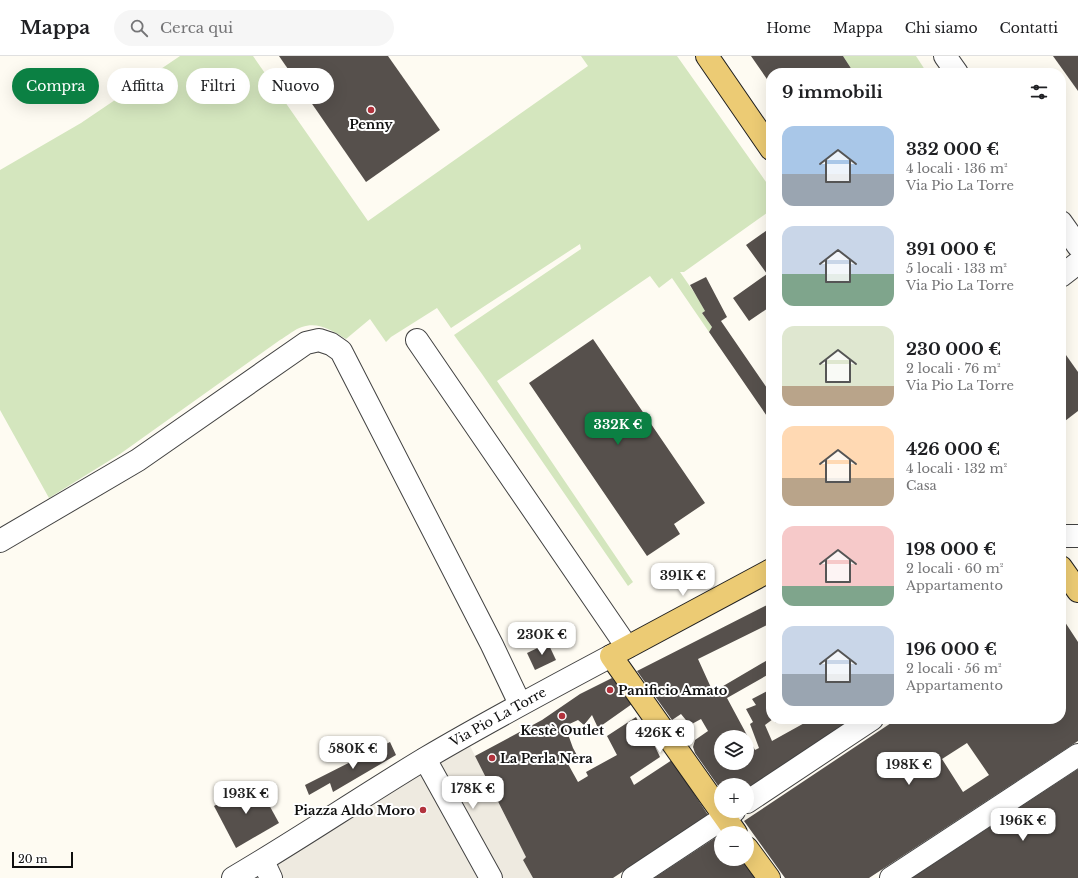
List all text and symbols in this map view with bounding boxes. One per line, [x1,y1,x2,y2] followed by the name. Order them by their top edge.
[114,10,394,46] search box
[20,16,90,39] text: Mappa
[128,17,150,39] icon: search
[160,18,233,37] text: Cerca qui
[766,19,811,37] text: Home
[833,19,883,37] text: Mappa
[905,19,978,37] text: Chi siamo
[1000,19,1058,37] text: Contatti
[12,68,99,104] chip: Compra
[107,68,178,104] chip: Affitta
[186,68,250,104] chip: Filtri
[258,68,334,104] chip: Nuovo
[1028,81,1050,103] icon: filters
[782,82,883,103] text: 9 immobili
[366,105,376,115] marker: Penny
[349,116,393,133] place label: Penny
[906,139,999,160] text: 332 000 €
[814,142,862,190] icon: home
[906,160,1008,177] text: 4 locali · 136 m²
[906,177,1014,194] text: Via Pio La Torre
[906,239,996,260] text: 391 000 €
[814,242,862,290] icon: home
[906,260,1007,277] text: 5 locali · 133 m²
[906,277,1014,294] text: Via Pio La Torre
[906,339,1001,360] text: 230 000 €
[814,342,862,390] icon: home
[906,360,1001,377] text: 2 locali · 76 m²
[906,377,1014,394] text: Via Pio La Torre
[585,412,651,446] pin: 332K €
[594,416,642,433] text: 332K €
[906,439,1000,460] text: 426 000 €
[814,442,862,490] icon: home
[906,460,1007,477] text: 4 locali · 132 m²
[906,477,937,494] text: Casa
[906,539,996,560] text: 198 000 €
[814,542,862,590] icon: home
[906,560,1004,577] text: 2 locali · 60 m²
[650,563,716,597] pin: 391K €
[660,567,706,584] text: 391K €
[906,577,1003,594] text: Appartamento
[509,622,575,656] pin: 230K €
[517,626,567,643] text: 230K €
[906,639,997,660] text: 196 000 €
[814,642,862,690] icon: home
[906,660,1002,677] text: 2 locali · 56 m²
[906,677,1003,694] text: Appartamento
[618,682,728,699] place label: Panificio Amato
[446,683,549,751] street label: Via Pio La Torre
[605,685,615,695] marker: Panificio Amato
[557,711,567,721] marker: Kestè Outlet
[627,720,693,754] pin: 426K €
[520,722,604,739] place label: Kestè Outlet
[635,724,685,741] text: 426K €
[714,730,754,866] map controls
[714,730,754,770] button: layers
[320,736,386,770] pin: 580K €
[328,740,378,757] text: 580K €
[500,750,593,767] place label: La Perla Nera
[876,752,942,786] pin: 198K €
[487,753,497,763] marker: La Perla Nera
[886,756,932,773] text: 198K €
[440,776,506,810] pin: 178K €
[714,778,754,818] button: +
[451,780,495,797] text: 178K €
[213,781,279,815] pin: 193K €
[223,785,269,802] text: 193K €
[294,802,415,819] place label: Piazza Aldo Moro
[418,805,428,815] marker: Piazza Aldo Moro
[990,808,1056,842] pin: 196K €
[1000,812,1046,829] text: 196K €
[714,826,754,866] button: −
[12,850,73,869] scale bar
[18,852,48,866] text: 20 m

